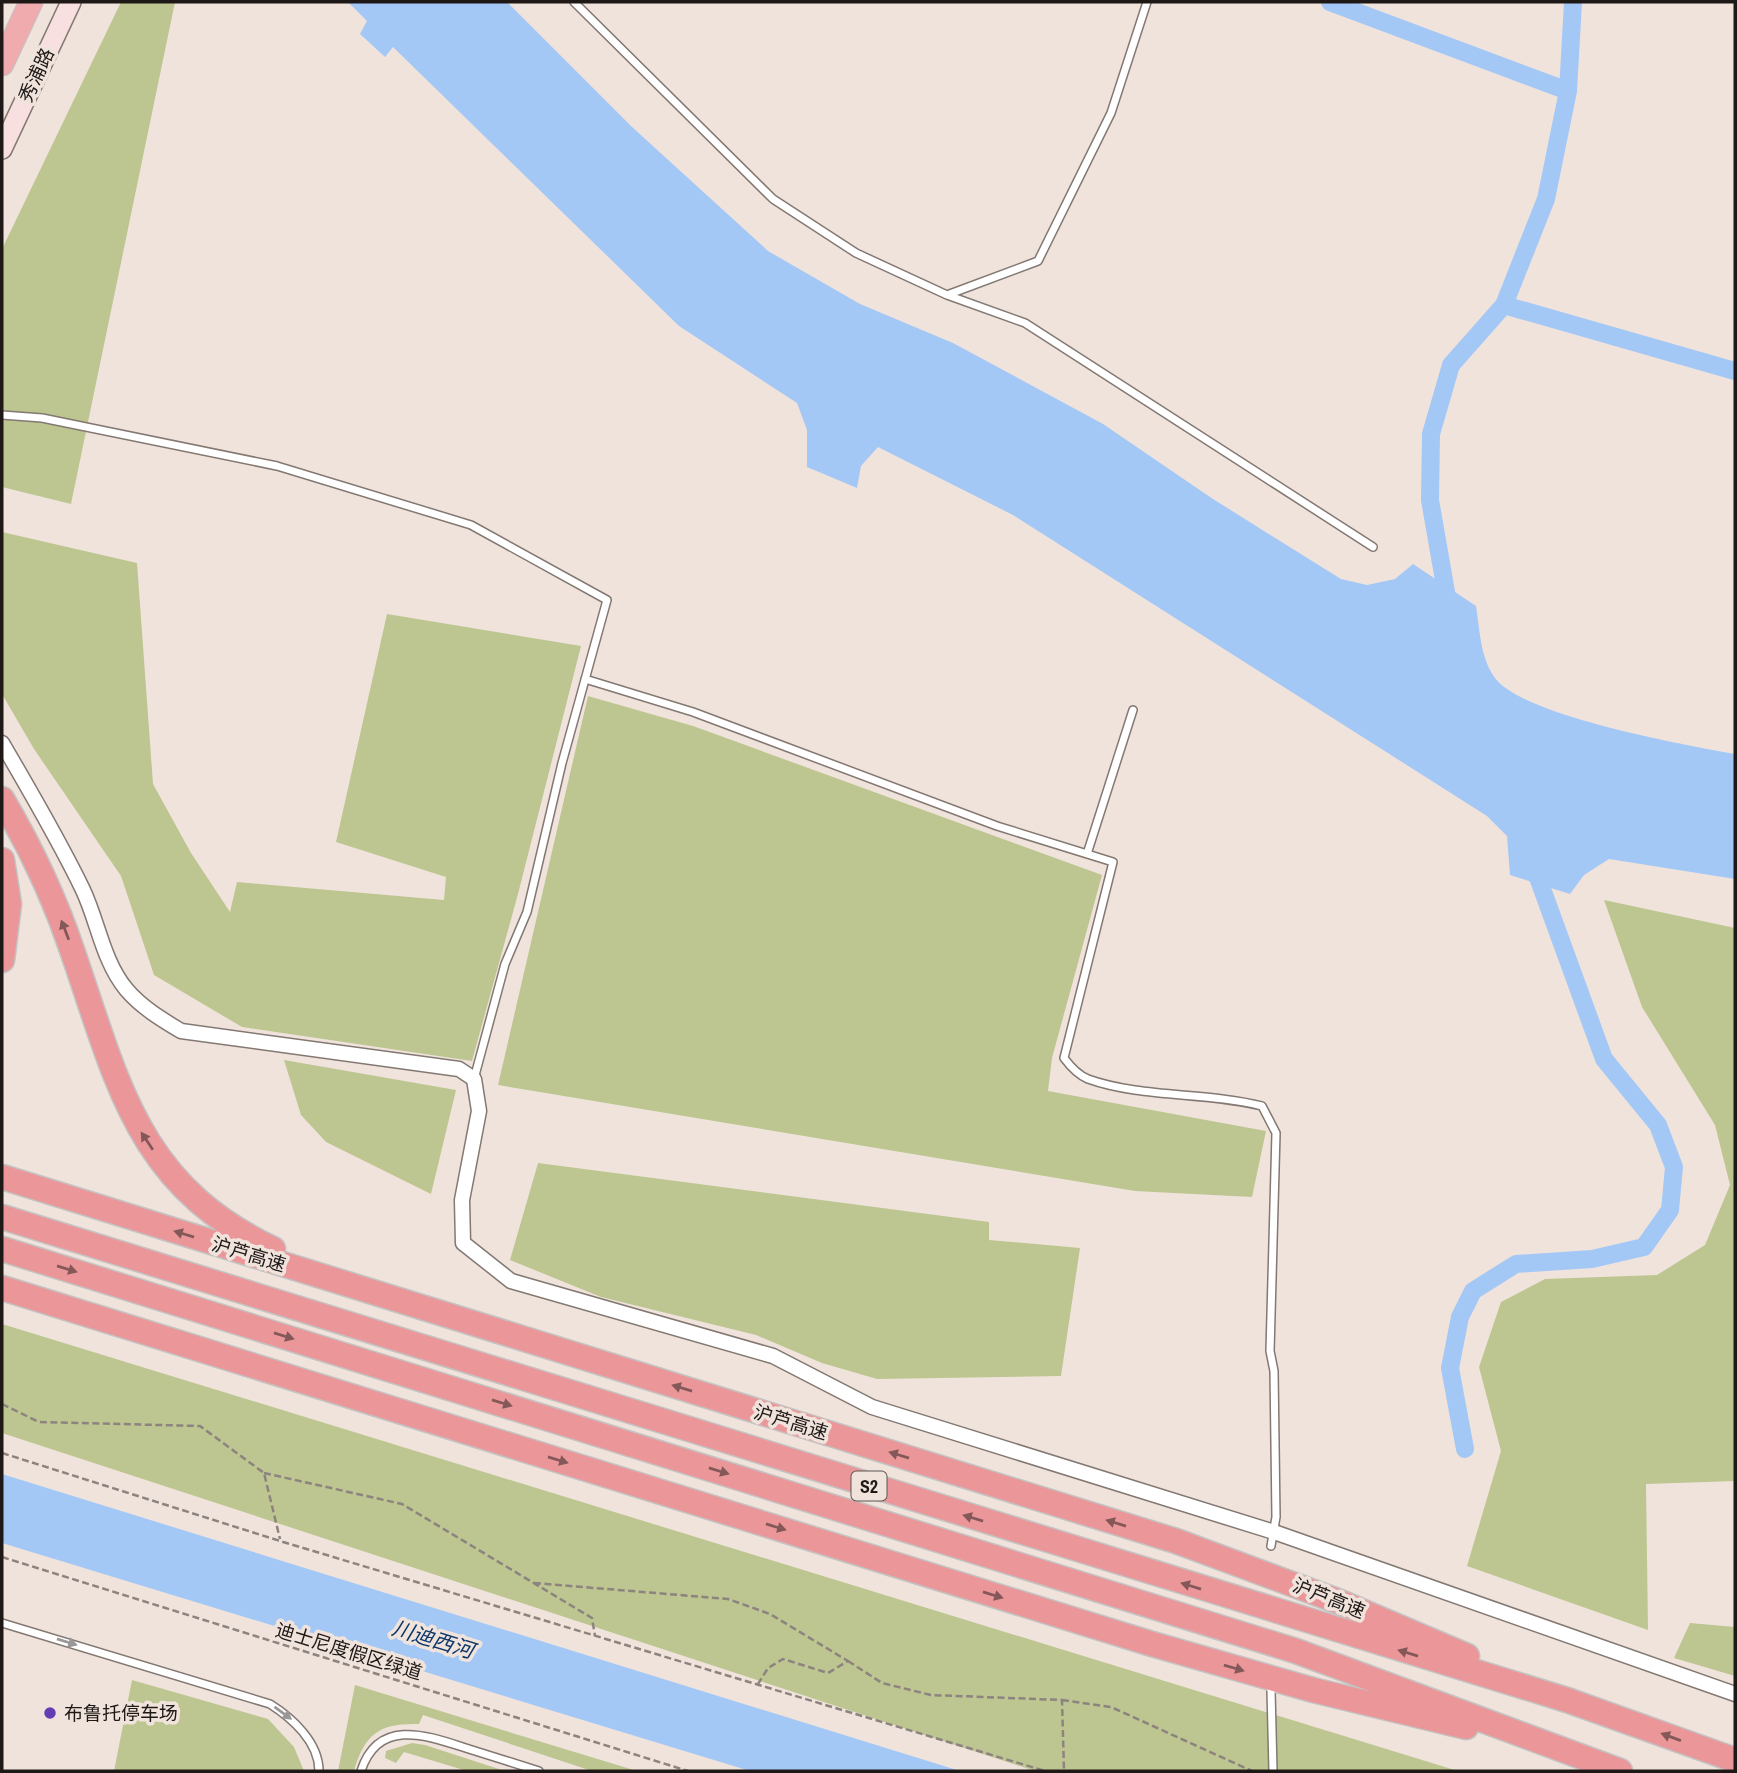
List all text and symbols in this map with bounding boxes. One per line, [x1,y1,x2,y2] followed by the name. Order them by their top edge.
[12,44,60,106] street label: 秀浦路
[59,919,70,940] one-way arrow
[140,1132,154,1150] one-way arrow
[173,1228,194,1238] one-way arrow
[209,1230,289,1278] street label: 沪芦高速
[57,1264,78,1274] one-way arrow
[274,1332,295,1342] one-way arrow
[671,1382,692,1393] one-way arrow
[751,1398,831,1446] street label: 沪芦高速
[491,1399,512,1409] one-way arrow
[888,1450,909,1460] one-way arrow
[548,1455,569,1466] one-way arrow
[709,1466,730,1476] one-way arrow
[852,1471,886,1500] road number: S2
[963,1513,984,1523] one-way arrow
[1106,1517,1127,1527] one-way arrow
[765,1523,786,1533] one-way arrow
[1289,1572,1369,1624] street label: 沪芦高速
[1180,1580,1201,1590] one-way arrow
[983,1590,1004,1600] one-way arrow
[389,1613,481,1666] water label: 川迪西河
[273,1616,425,1686] street label: 迪士尼度假区绿道
[57,1638,78,1648] one-way arrow
[1397,1647,1418,1657] one-way arrow
[1224,1663,1245,1673] one-way arrow
[64,1700,178,1726] place label: 布鲁托停车场
[42,1705,58,1721] marker: 布鲁托停车场
[273,1706,292,1720] one-way arrow
[1661,1731,1682,1742] one-way arrow

